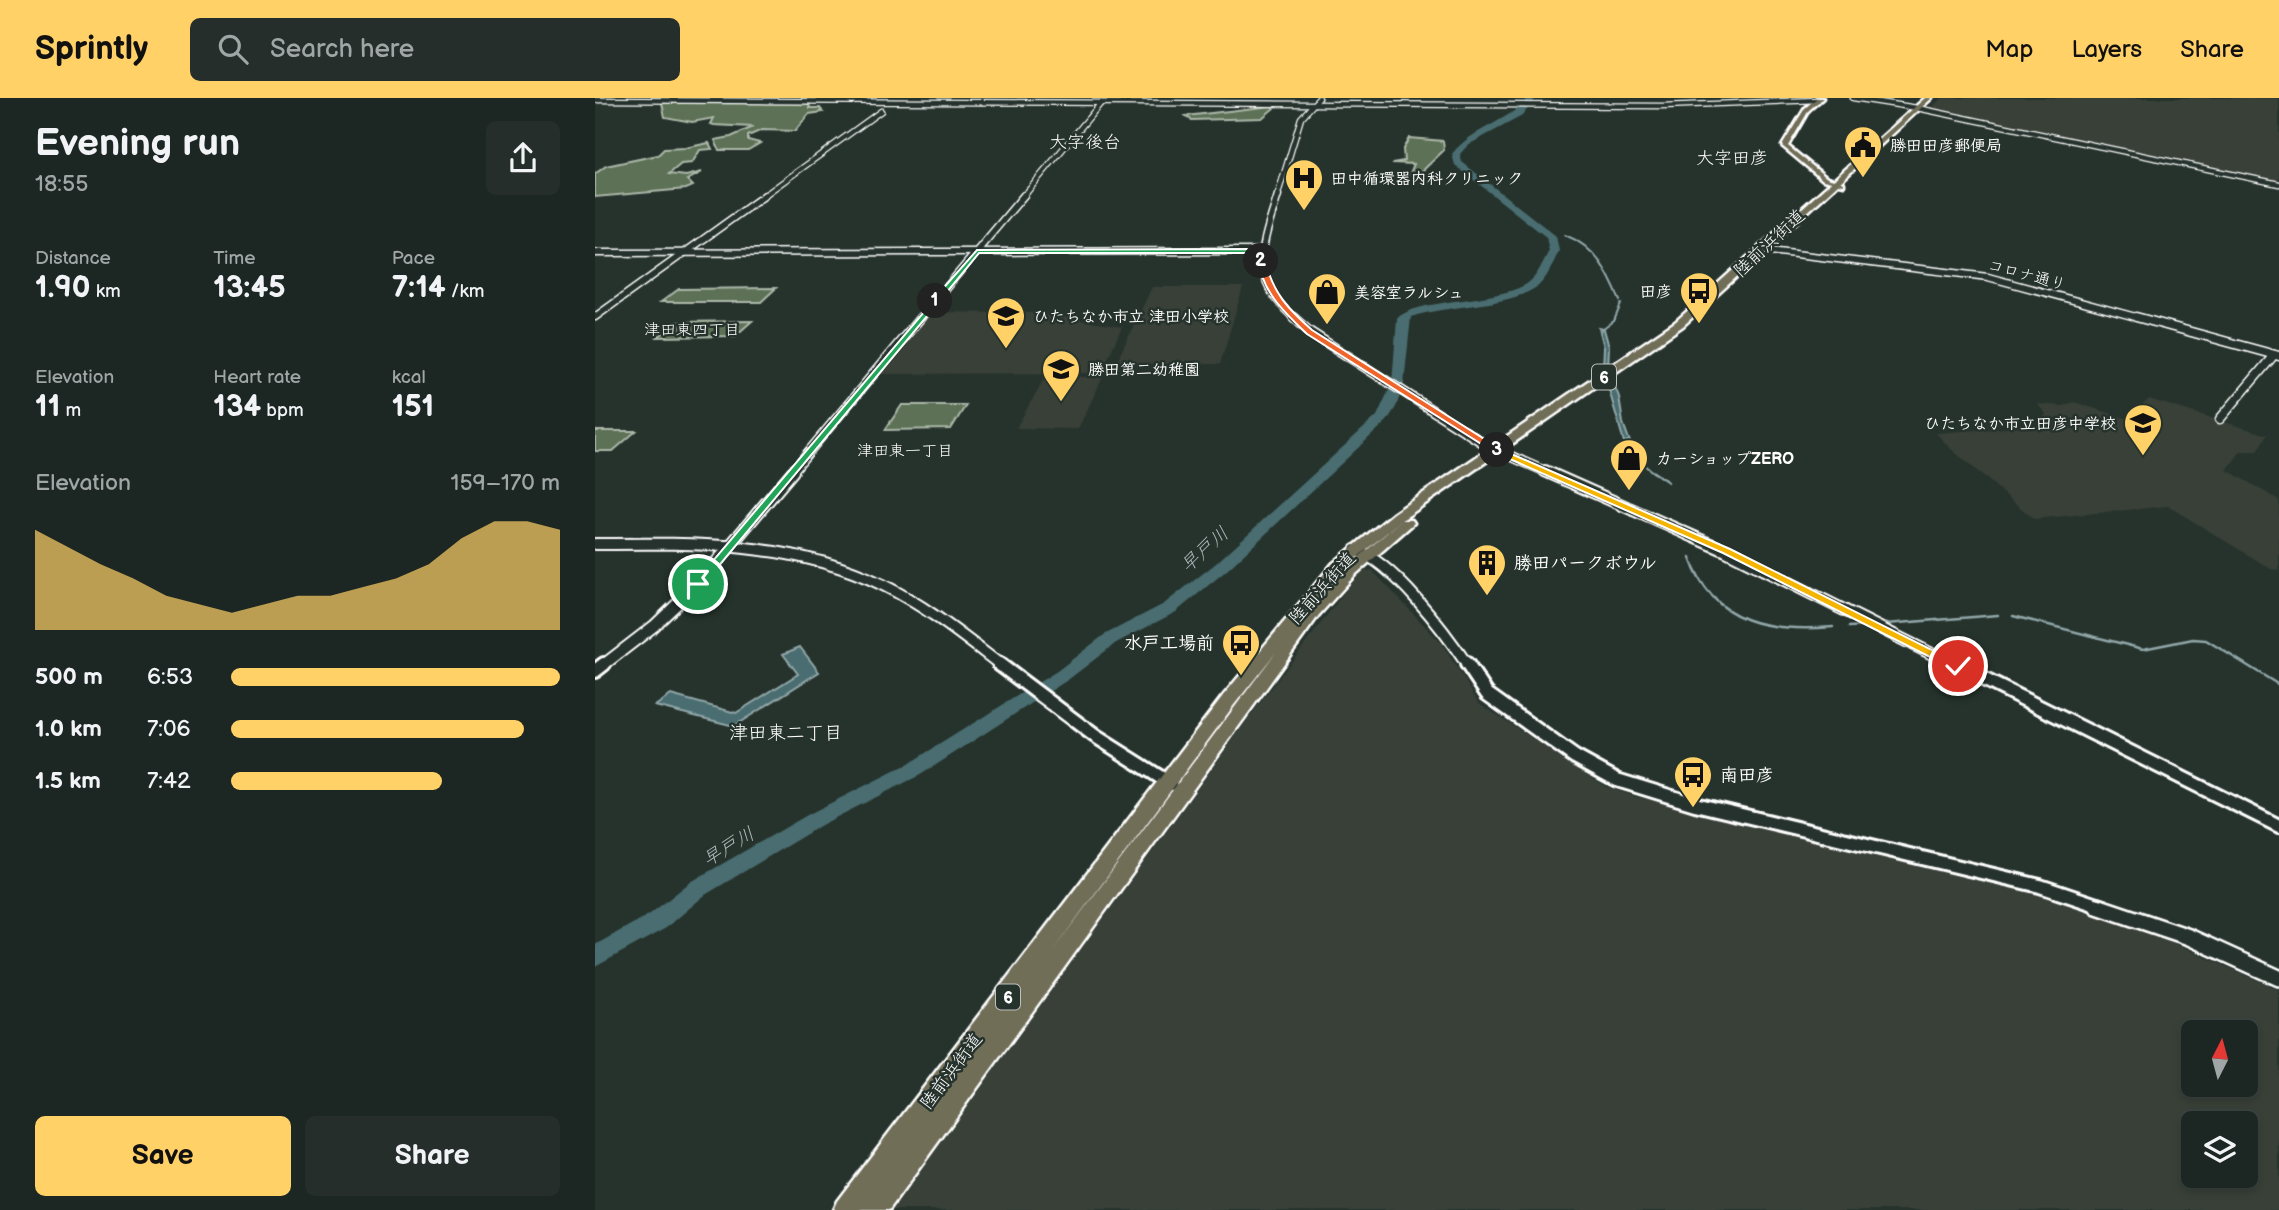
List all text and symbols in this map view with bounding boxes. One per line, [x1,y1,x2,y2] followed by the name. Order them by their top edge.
[190,18,680,81] search box
[35,29,148,69] text: Sprintly
[214,30,252,68] icon: search
[270,34,414,65] text: Search here
[1985,35,2033,64] text: Map
[2071,35,2142,64] text: Layers
[2180,35,2244,64] text: Share
[35,121,240,166] text: Evening run
[486,121,560,195] button: share
[1842,124,1884,179] public building icon: 勝田田彦郵便局
[1049,132,1121,153] district label: 大字後台
[1890,137,2002,156] place label: 勝田田彦郵便局
[1696,148,1768,169] district label: 大字田彦
[1283,157,1325,212] hospital icon: 田中循環器内科クリニック
[35,170,88,198] text: 18:55
[1331,170,1523,189] place label: 田中循環器内科クリニック
[1729,205,1809,282] street label: 陸前浜街道
[1243,244,1279,278] pin: 2
[35,247,111,270] text: Distance
[213,247,255,270] text: Time
[392,247,435,270] text: Pace
[1255,249,1266,272] text: 2
[1986,256,2068,295] street label: コロナ通り
[35,270,91,306] text: 1.90
[213,270,286,306] text: 13:45
[392,270,446,306] text: 7:14
[1678,270,1720,325] bus stop icon: 田彦
[1306,271,1348,326] shop icon: 美容室ラルシュ
[91,280,121,303] text: km
[446,280,484,303] text: /km
[1640,283,1672,302] place label: 田彦
[917,284,953,318] pin: 1
[1354,284,1464,303] place label: 美容室ラルシュ
[931,289,939,312] text: 1
[985,295,1027,350] school or university icon: ひたちなか市立 津田小学校
[1033,308,1229,327] place label: ひたちなか市立 津田小学校
[644,321,740,340] district label: 津田東四丁目
[1040,348,1082,403] school or university icon: 勝田第二幼稚園
[1088,361,1200,380] place label: 勝田第二幼稚園
[1592,364,1616,390] road number: 6
[35,366,114,389] text: Elevation
[213,366,301,389] text: Heart rate
[392,366,426,389] text: kcal
[35,389,60,425] text: 11
[213,389,261,425] text: 134
[392,389,434,425] text: 151
[60,399,81,422] text: m
[261,399,304,422] text: bpm
[2122,402,2164,457] school or university icon: ひたちなか市立田彦中学校
[1924,415,2116,434] place label: ひたちなか市立田彦中学校
[1479,432,1515,468] pin: 3
[1608,437,1650,492] shop icon: カーショップZERO
[1491,438,1502,461] text: 3
[857,442,953,461] district label: 津田東一丁目
[1656,450,1794,469] place label: カーショップZERO
[35,469,131,497] text: Elevation
[451,469,560,497] text: 159–170 m
[1176,522,1234,578] water label: 早戸川
[1466,542,1508,597] building icon: 勝田パークボウル
[1284,548,1360,629] street label: 陸前浜街道
[1514,553,1657,574] place label: 勝田パークボウル
[668,554,728,614] pin
[679,565,717,603] icon: arrive
[1220,622,1262,677] bus stop icon: 水戸工場前
[1124,633,1214,654] place label: 水戸工場前
[1928,636,1988,696] pin
[1939,647,1977,685] icon: check
[35,663,103,691] text: 500 m
[147,663,193,691] text: 6:53
[35,715,102,743] text: 1.0 km
[147,715,191,743] text: 7:06
[729,722,843,745] district label: 津田東二丁目
[1672,754,1714,809] bus stop icon: 南田彦
[1720,765,1774,786] place label: 南田彦
[35,767,101,795] text: 1.5 km
[147,767,191,795] text: 7:42
[698,823,759,872] water label: 早戸川
[996,984,1020,1009] road number: 6
[2181,1020,2257,1097] north arrow
[2181,1020,2258,1188] map controls
[916,1029,987,1114] street label: 陸前浜街道
[2181,1111,2258,1188] button: layers
[35,1116,291,1196] button: Save
[305,1116,560,1196] button: Share

